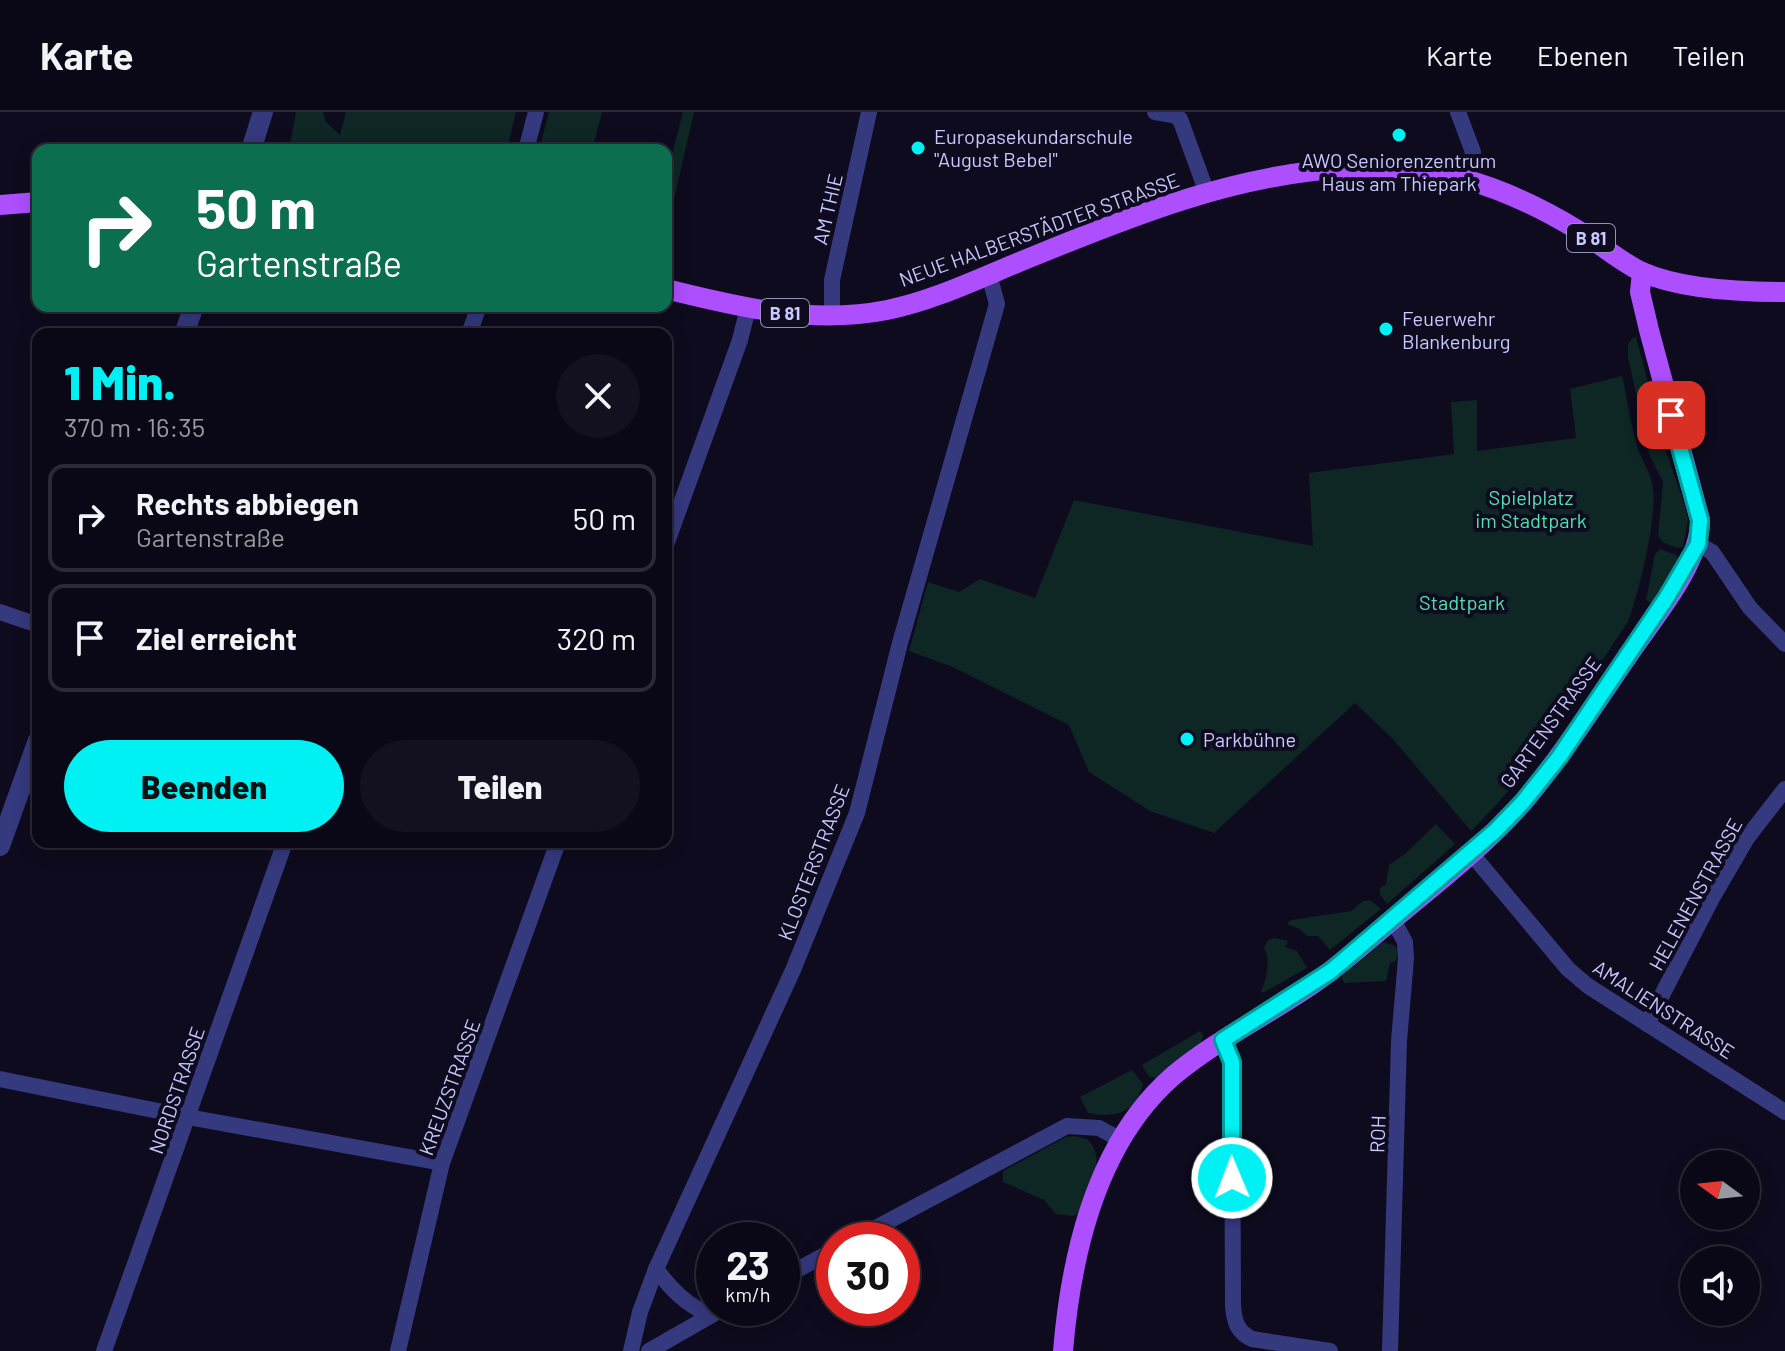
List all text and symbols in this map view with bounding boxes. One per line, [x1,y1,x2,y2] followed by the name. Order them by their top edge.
[40,32,134,78] text: Karte
[1426,38,1493,72] text: Karte
[1537,38,1629,72] text: Ebenen
[1673,38,1745,72] text: Teilen
[934,124,1133,171] place label: Europasekundarschule "August Bebel"
[1390,126,1408,144] marker: AWO Seniorenzentrum Haus am Thiepark
[909,139,927,157] marker: Europasekundarschule "August Bebel"
[1302,148,1496,195] place label: AWO Seniorenzentrum Haus am Thiepark
[896,167,1182,291] street label: NEUE HALBERSTÄDTER STRASSE
[807,171,847,247] street label: AM THIE
[196,173,316,240] text: 50 m
[64,176,168,280] icon: right
[1567,224,1615,252] road number: B 81
[196,241,402,284] text: Gartenstraße
[761,299,809,327] road number: B 81
[1402,306,1511,353] place label: Feuerwehr Blankenburg
[1377,320,1395,338] marker: Feuerwehr Blankenburg
[64,352,176,410] text: 1 Min.
[556,354,640,438] button: close
[1637,381,1705,449] pin
[1649,393,1693,437] icon: arrive
[64,411,205,442] text: 370 m · 16:35
[136,485,359,521] text: Rechts abbiegen
[1475,485,1587,532] park label: Spielplatz im Stadtpark
[68,496,112,540] icon: right
[573,500,636,536] text: 50 m
[136,521,285,552] text: Gartenstraße
[1419,590,1505,614] park label: Stadtpark
[68,616,112,660] icon: arrive
[136,620,297,656] text: Ziel erreicht
[557,620,636,656] text: 320 m
[1494,652,1606,792] street label: GARTENSTRASSE
[1203,727,1296,751] place label: Parkbühne
[1178,730,1196,748] marker: Parkbühne
[64,740,344,832] button: Beenden
[360,740,640,832] button: Teilen
[772,780,854,944] street label: KLOSTERSTRASSE
[1643,814,1747,974] street label: HELENENSTRASSE
[1589,954,1739,1064] street label: AMALIENSTRASSE
[413,1016,485,1158] street label: KREUZSTRASSE
[143,1023,209,1157] street label: NORDSTRASSE
[1364,1115,1390,1153] street label: ROH
[1190,1136,1274,1220] position arrow
[1680,1150,1760,1230] north arrow
[1680,1150,1760,1326] map controls
[816,1222,920,1326] speed limit sign: 30
[726,1240,770,1288] text: 23
[1680,1246,1760,1326] button: sound
[725,1282,771,1306] text: km/h

